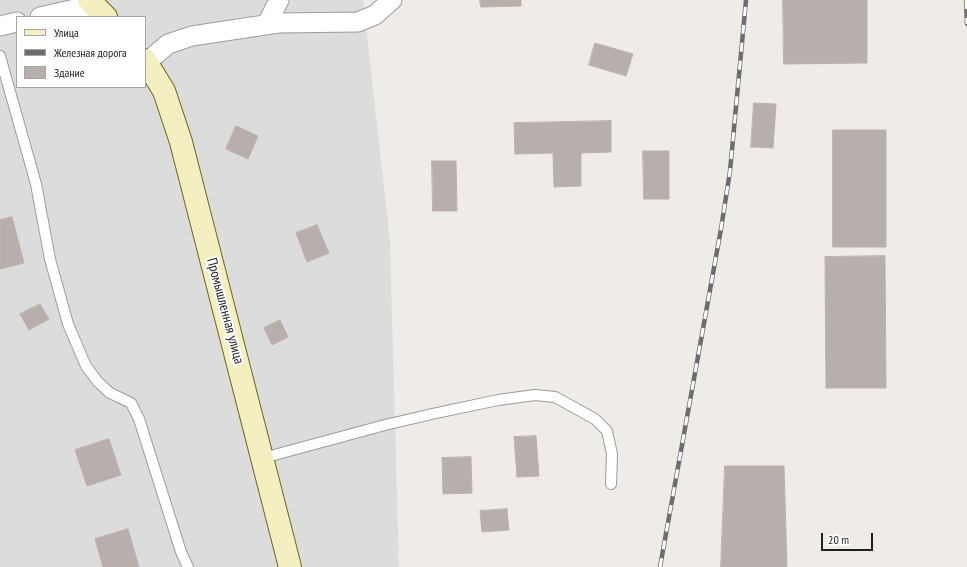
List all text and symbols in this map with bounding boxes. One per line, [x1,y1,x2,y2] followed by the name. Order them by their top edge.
[16,16,146,88] legend
[54,25,79,40] text: Улица
[54,45,127,60] text: Железная дорога
[54,65,85,80] text: Здание
[203,256,247,366] street label: Промышленная улица
[823,525,875,551] scale bar
[828,532,849,547] text: 20 m

